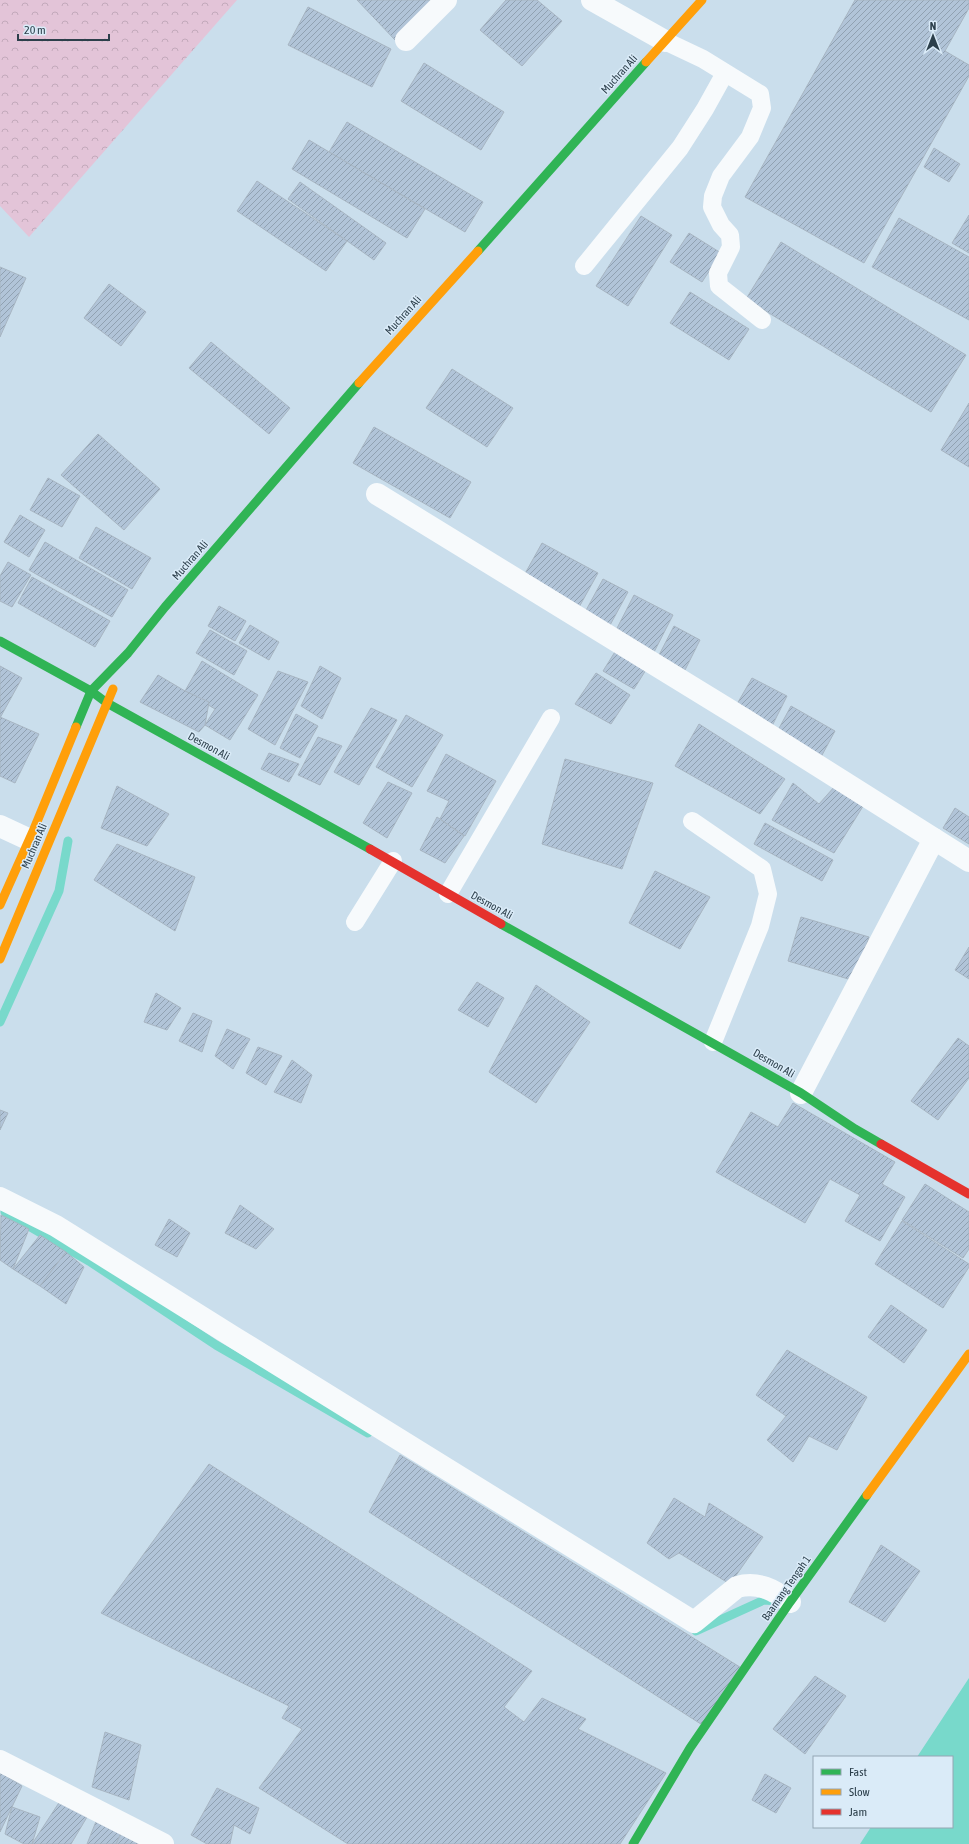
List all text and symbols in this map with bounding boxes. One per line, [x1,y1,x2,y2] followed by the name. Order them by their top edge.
[18,16,109,42] scale bar
[913,16,953,56] north arrow
[930,20,936,32] text: N
[24,23,46,37] text: 20 m
[599,52,639,96] street label: Muchran Ali
[383,293,423,337] street label: Muchran Ali
[170,538,210,582] street label: Muchran Ali
[186,730,232,762] street label: Desmon Ali
[19,822,49,870] street label: Muchran Ali
[469,889,515,921] street label: Desmon Ali
[751,1046,797,1080] street label: Desmon Ali
[759,1553,813,1623] street label: Baamang Tengah 1
[813,1756,953,1828] legend
[849,1765,867,1779] text: Fast
[849,1785,870,1799] text: Slow
[849,1805,867,1819] text: Jam

